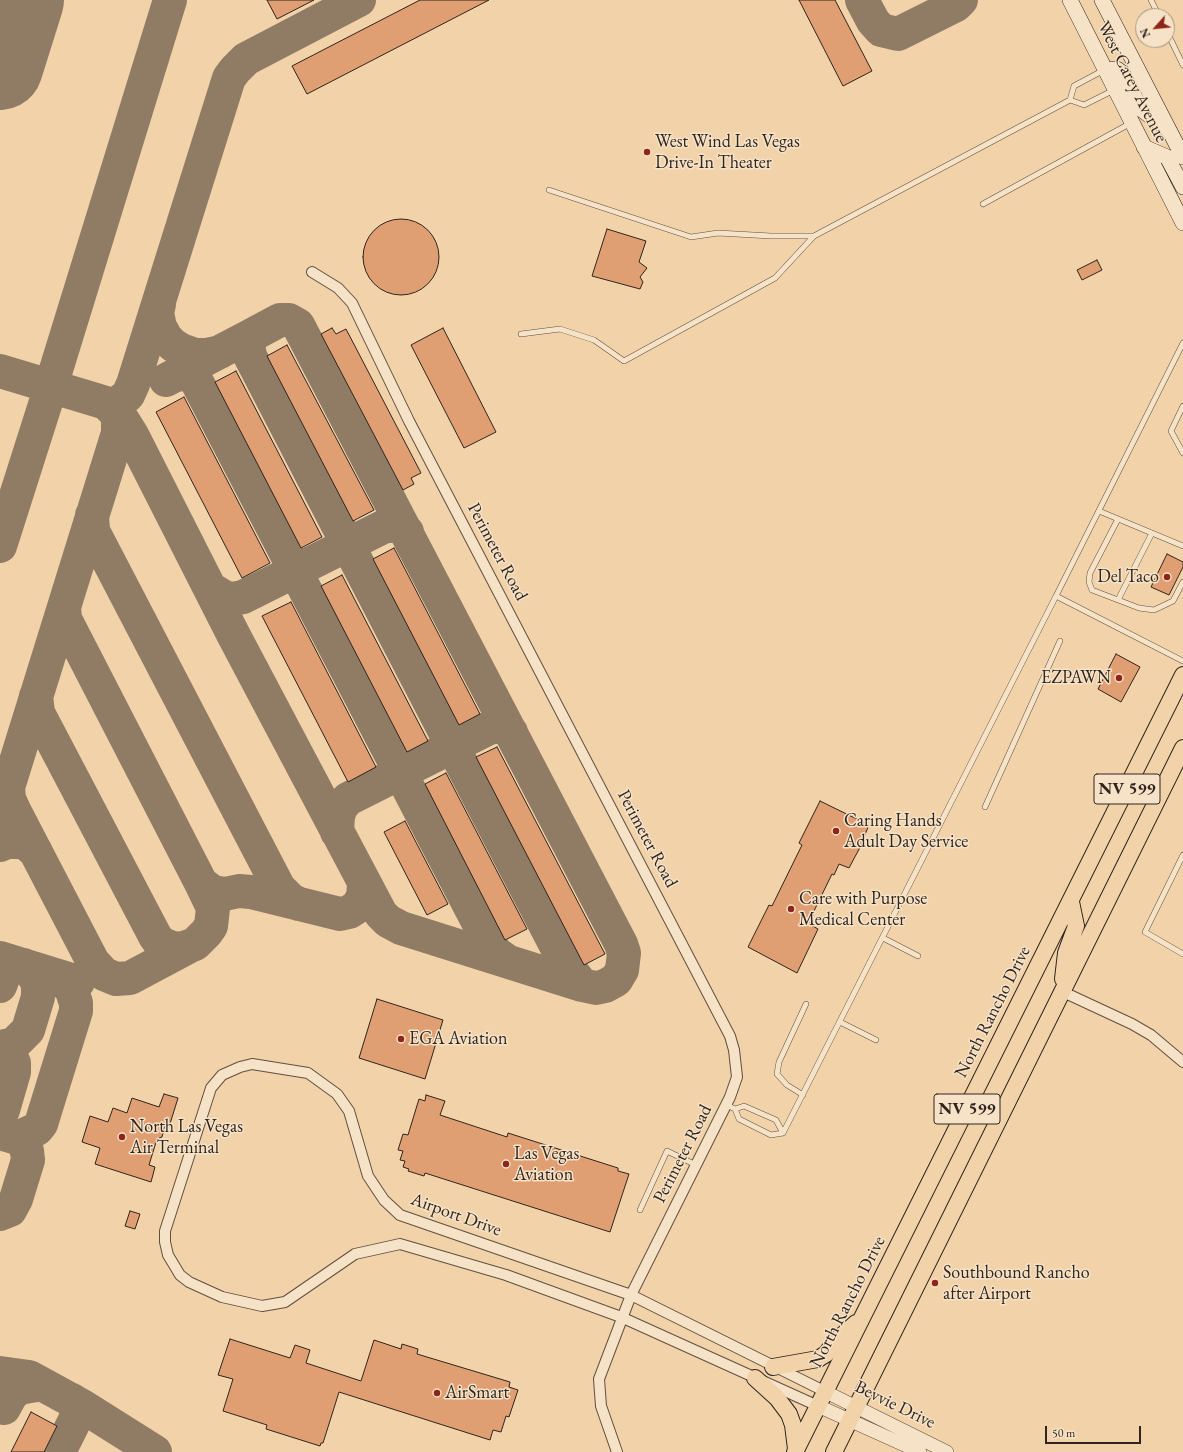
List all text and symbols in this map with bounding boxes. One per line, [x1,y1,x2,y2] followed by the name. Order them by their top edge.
[1135,8,1175,48] north arrow
[1092,18,1172,146] street label: West Carey Avenue
[1137,26,1153,40] text: N
[655,131,800,174] place label: West Wind Las Vegas Drive-In Theater
[642,147,652,157] marker: West Wind Las Vegas Drive-In Theater
[462,499,532,605] street label: Perimeter Road
[1097,566,1159,588] place label: Del Taco
[1162,572,1172,582] marker: Del Taco
[1041,667,1111,689] place label: EZPAWN
[1114,673,1124,683] marker: EZPAWN
[1094,774,1160,804] road number: NV 599
[612,786,682,892] street label: Perimeter Road
[844,810,968,852] place label: Caring Hands Adult Day Service
[831,826,841,836] marker: Caring Hands Adult Day Service
[799,888,927,930] place label: Care with Purpose Medical Center
[786,904,796,914] marker: Care with Purpose Medical Center
[951,943,1035,1081] street label: North Rancho Drive
[409,1028,507,1050] place label: EGA Aviation
[396,1034,406,1044] marker: EGA Aviation
[934,1094,1000,1124] road number: NV 599
[649,1101,717,1207] street label: Perimeter Road
[130,1116,243,1158] place label: North Las Vegas Air Terminal
[117,1132,127,1142] marker: North Las Vegas Air Terminal
[514,1143,579,1186] place label: Las Vegas Aviation
[501,1159,511,1169] marker: Las Vegas Aviation
[408,1189,504,1241] street label: Airport Drive
[806,1233,890,1371] street label: North Rancho Drive
[943,1262,1090,1304] place label: Southbound Rancho after Airport
[930,1278,940,1288] marker: Southbound Rancho after Airport
[851,1376,939,1434] street label: Bevvie Drive
[445,1382,509,1404] place label: AirSmart
[432,1388,442,1398] marker: AirSmart
[1047,1418,1143,1444] scale bar
[1052,1425,1075,1441] text: 50 m

